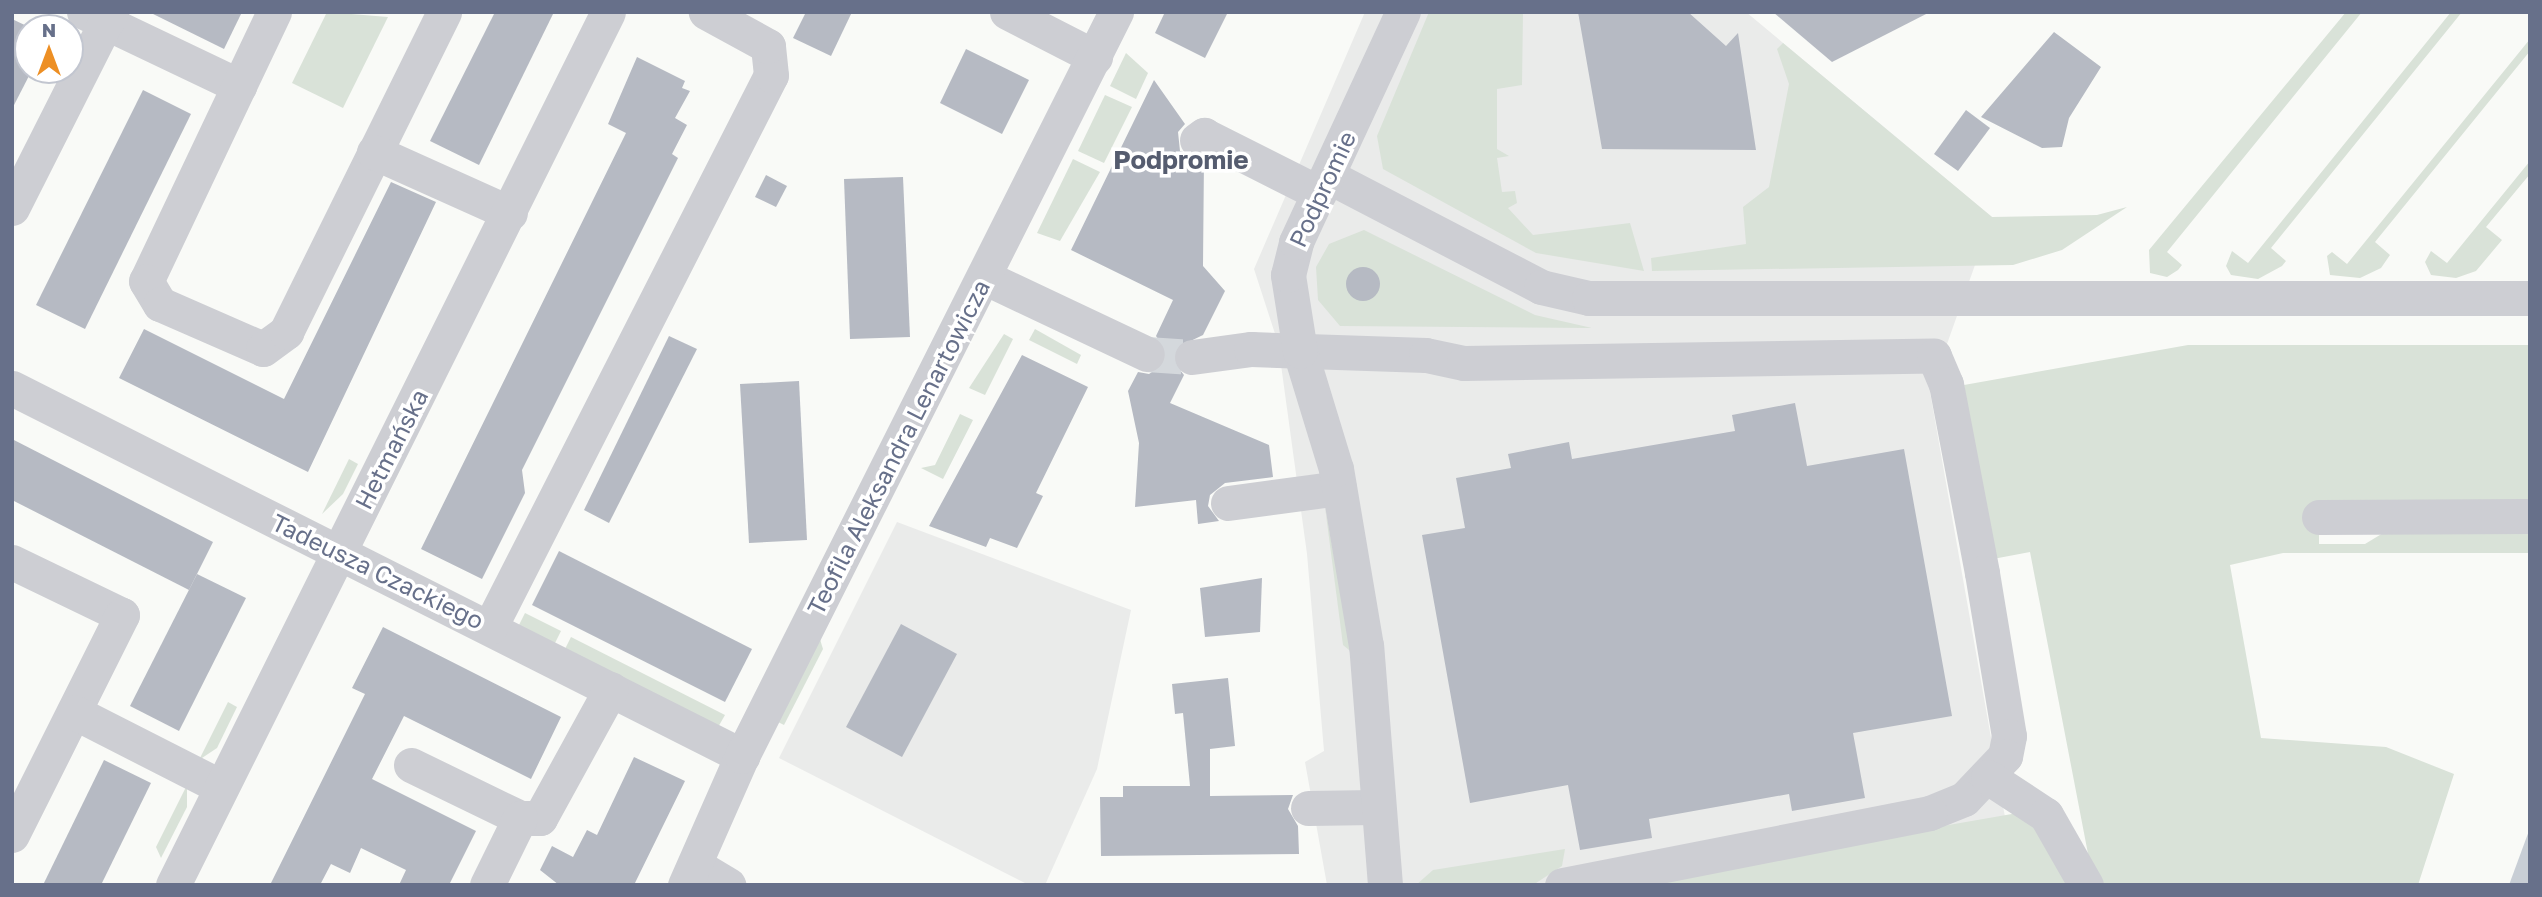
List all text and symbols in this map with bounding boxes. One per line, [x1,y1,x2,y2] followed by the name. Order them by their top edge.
[14,14,84,84] north arrow
[42,18,56,41] text: N
[1283,126,1361,252] street label: Podpromie
[1113,144,1249,176] district label: Podpromie
[801,275,995,619] street label: Teofila Aleksandra Lenartowicza
[348,384,434,514] street label: Hetmańska
[267,507,489,635] street label: Tadeusza Czackiego

